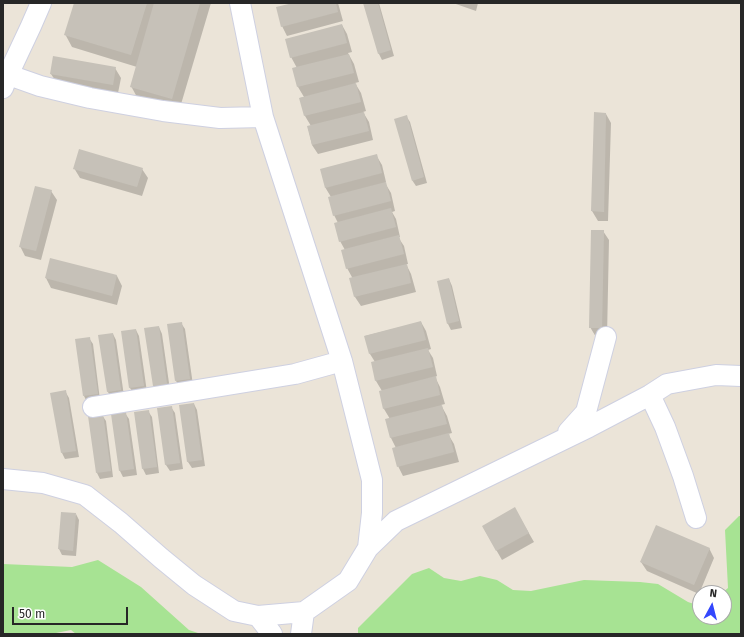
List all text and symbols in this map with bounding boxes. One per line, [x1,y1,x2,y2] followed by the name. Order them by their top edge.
[692,585,732,625] north arrow
[709,587,718,600] text: N
[14,599,130,625] scale bar
[19,607,45,621] text: 50 m

